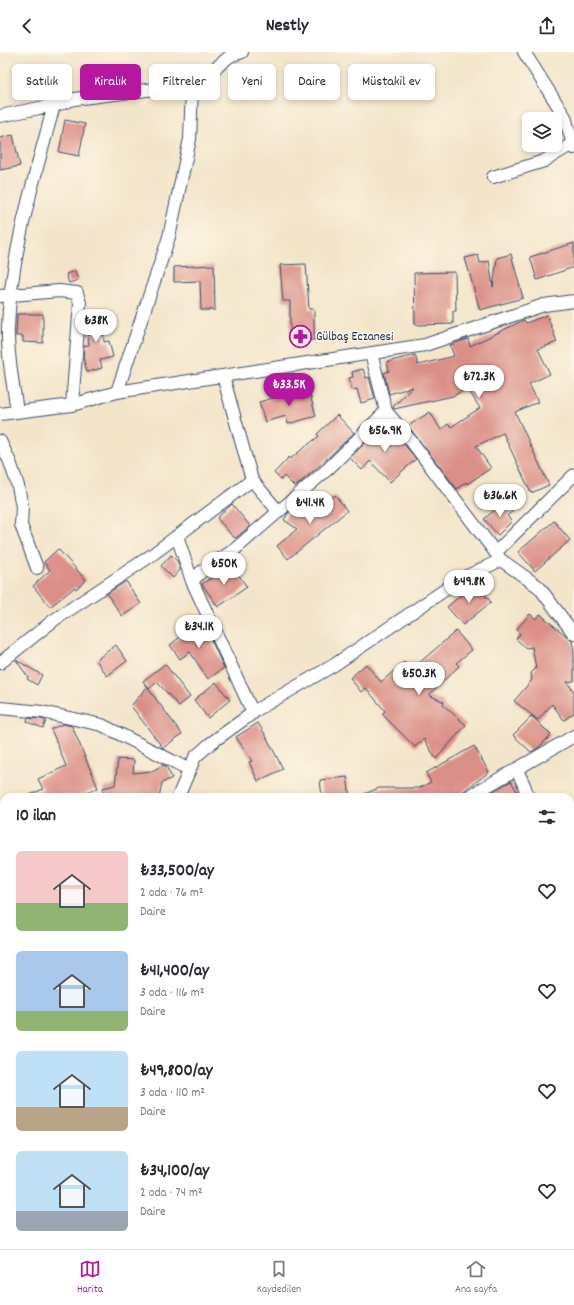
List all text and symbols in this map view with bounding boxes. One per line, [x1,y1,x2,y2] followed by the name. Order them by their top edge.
[266,14,308,39] text: Nestly
[16,15,38,37] icon: back
[536,15,558,37] icon: share
[12,64,72,100] chip: Satılık
[80,64,141,100] chip: Kiralık
[149,64,220,100] chip: Filtreler
[228,64,276,100] chip: Yeni
[284,64,340,100] chip: Daire
[348,64,435,100] chip: Müstakil ev
[522,112,562,152] map controls
[522,112,562,152] button: layers
[72,309,120,343] pin: ₺38K
[84,312,108,331] text: ₺38K
[287,324,313,350] pharmacy icon: Gülbaş Eczanesi
[316,328,394,347] place label: Gülbaş Eczanesi
[446,365,512,399] pin: ₺72.3K
[463,368,495,387] text: ₺72.3K
[256,373,322,407] pin: ₺33.5K
[273,376,305,395] text: ₺33.5K
[352,419,418,453] pin: ₺56.9K
[368,422,402,441] text: ₺56.9K
[467,484,533,518] pin: ₺36.6K
[483,487,517,506] text: ₺36.6K
[277,491,343,525] pin: ₺41.4K
[295,494,325,513] text: ₺41.4K
[200,552,248,586] pin: ₺50K
[211,555,237,574] text: ₺50K
[436,570,502,604] pin: ₺49.8K
[453,573,485,592] text: ₺49.8K
[166,615,232,649] pin: ₺34.1K
[184,618,214,637] text: ₺34.1K
[386,662,452,696] pin: ₺50.3K
[402,665,436,684] text: ₺50.3K
[16,805,56,829] text: 10 ilan
[536,806,558,828] icon: filters
[140,860,214,884] text: ₺33,500/ay
[48,867,96,915] icon: home
[536,880,558,902] icon: heart
[140,884,204,903] text: 2 oda · 76 m²
[140,903,166,922] text: Daire
[140,960,209,984] text: ₺41,400/ay
[48,967,96,1015] icon: home
[536,980,558,1002] icon: heart
[140,984,204,1003] text: 3 oda · 116 m²
[140,1003,166,1022] text: Daire
[140,1060,213,1084] text: ₺49,800/ay
[48,1067,96,1115] icon: home
[536,1080,558,1102] icon: heart
[140,1084,205,1103] text: 3 oda · 110 m²
[140,1103,166,1122] text: Daire
[140,1160,209,1184] text: ₺34,100/ay
[48,1167,96,1215] icon: home
[536,1180,558,1202] icon: heart
[140,1184,203,1203] text: 2 oda · 74 m²
[140,1203,166,1222] text: Daire
[77,1258,103,1298] tab: Harita
[257,1258,301,1298] tab: Kaydedilen
[455,1258,497,1298] tab: Ana sayfa

